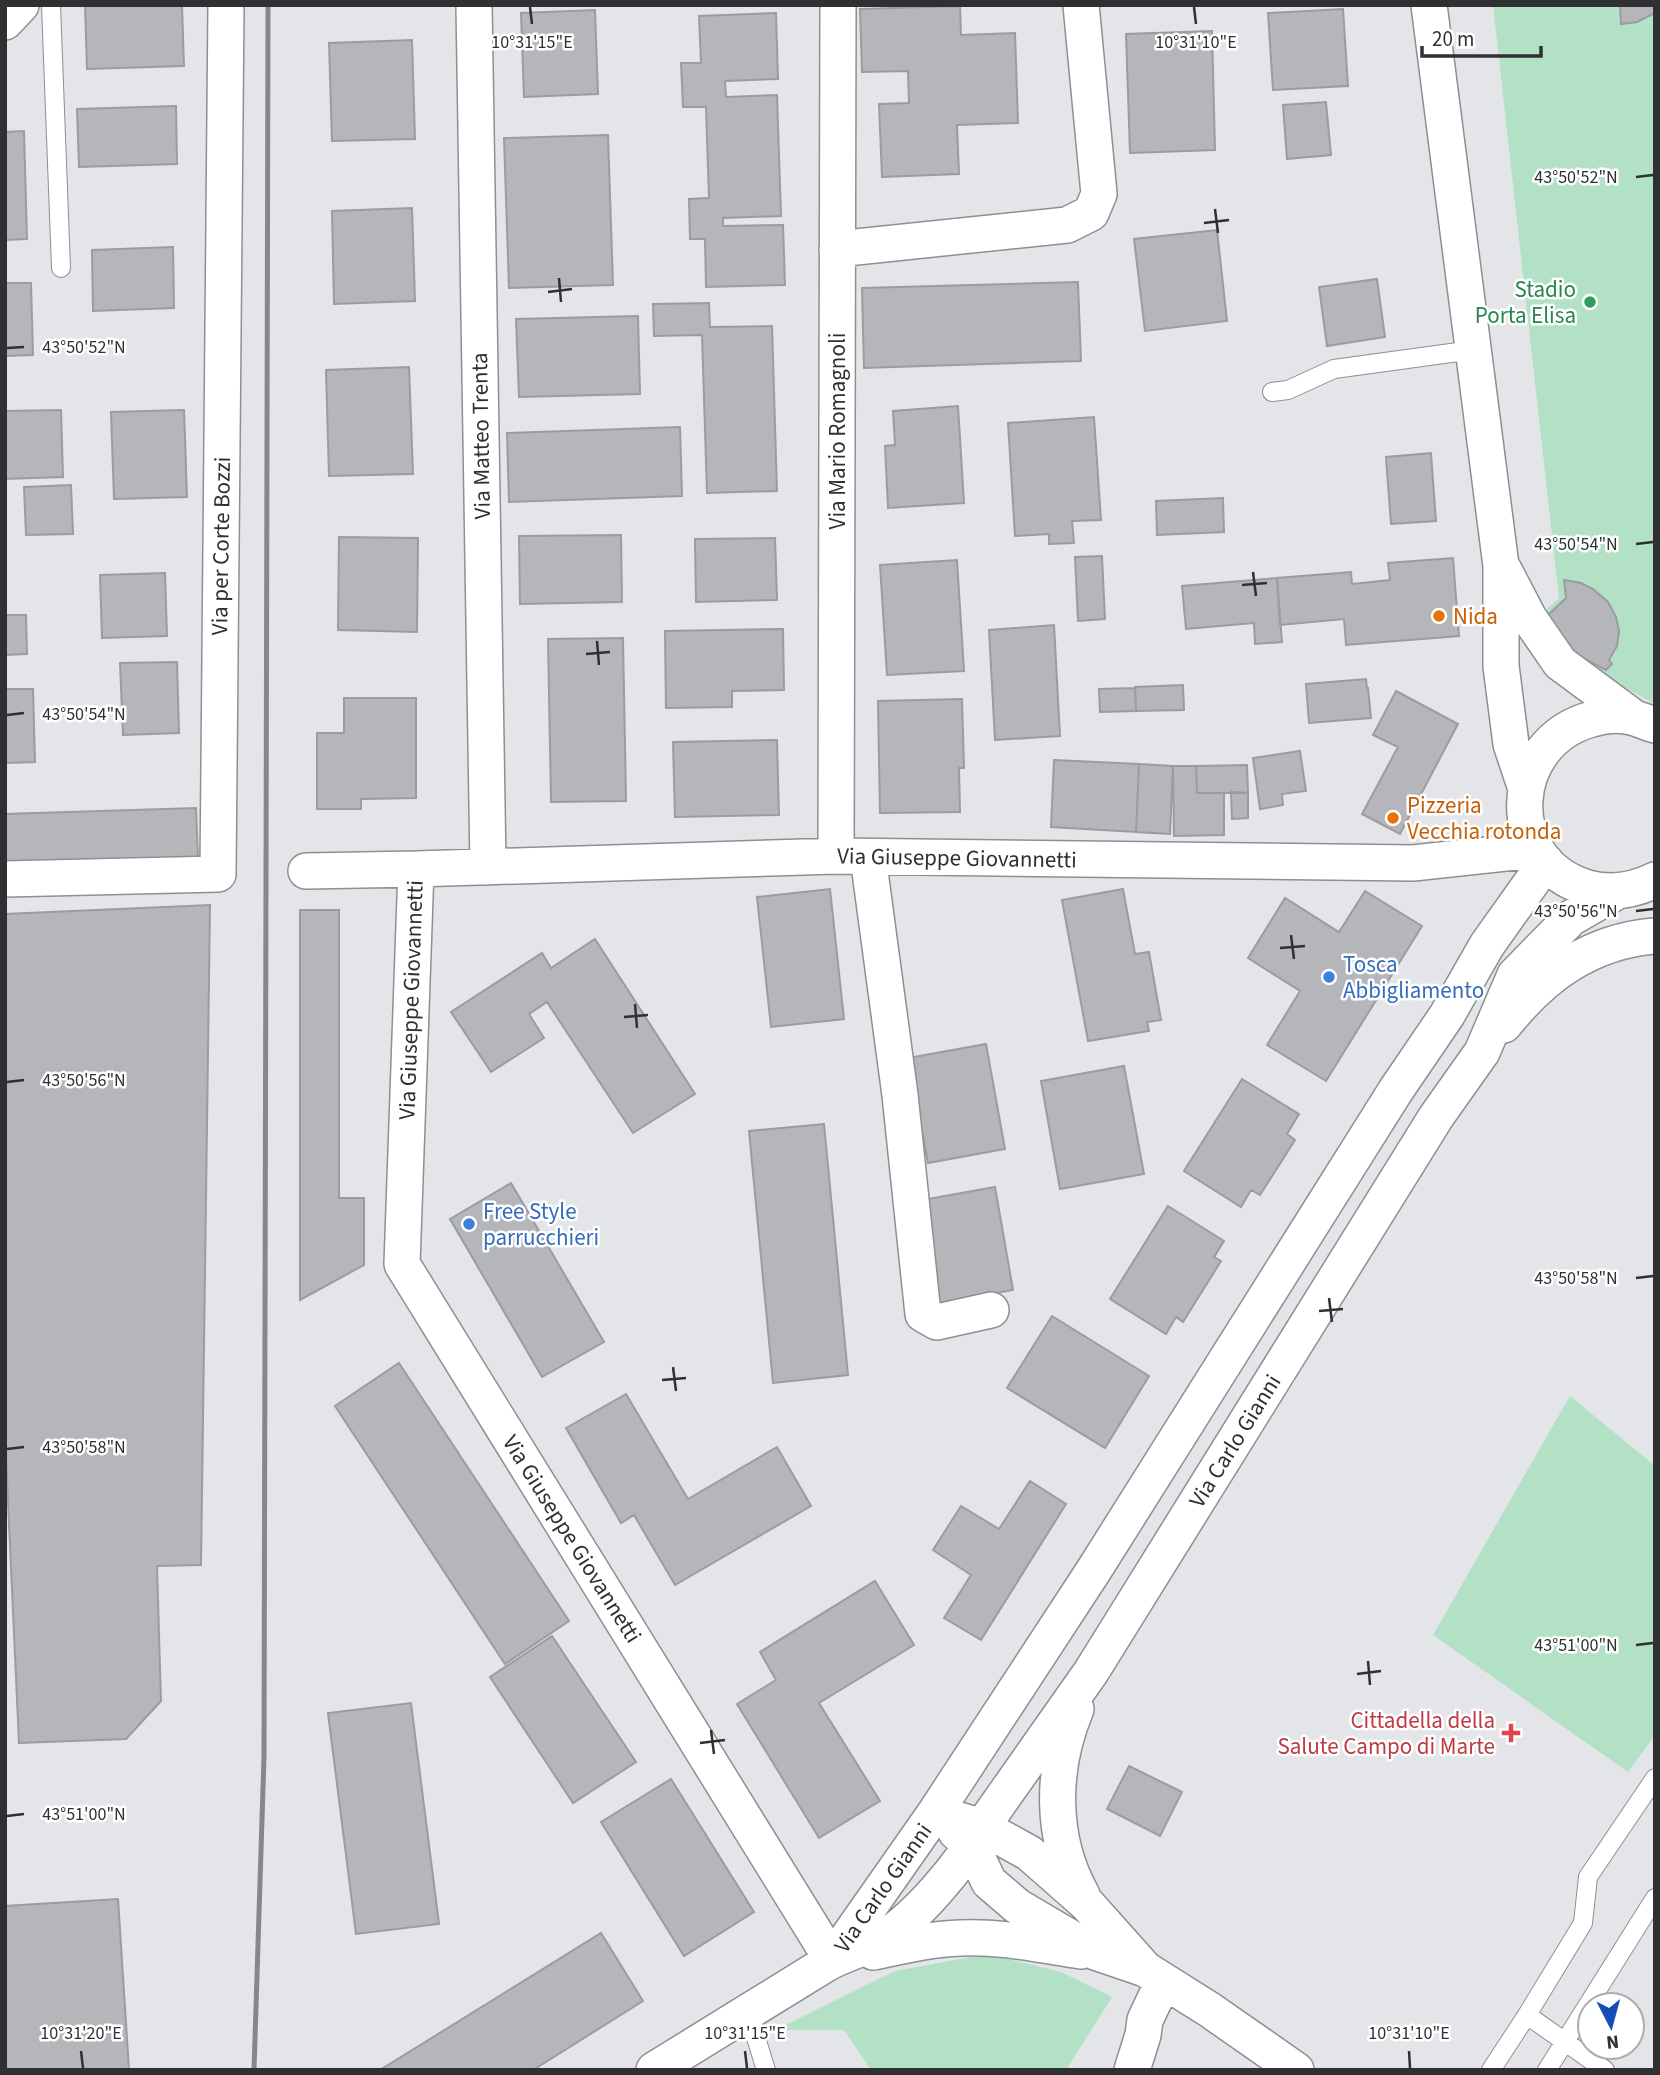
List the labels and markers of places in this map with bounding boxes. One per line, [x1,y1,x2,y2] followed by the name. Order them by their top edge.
[1475,273,1576,332] place label: Stadio Porta Elisa
[1582,294,1598,310] marker: Stadio Porta Elisa
[1453,600,1498,633] place label: Nida
[1431,608,1447,624] marker: Nida
[1407,789,1561,848] place label: Pizzeria Vecchia rotonda
[1385,810,1401,826] marker: Pizzeria Vecchia rotonda
[1343,948,1484,1007] place label: Tosca Abbigliamento
[1321,969,1337,985] marker: Tosca Abbigliamento
[483,1195,599,1254] place label: Free Style parrucchieri
[461,1216,477,1232] marker: Free Style parrucchieri
[1277,1704,1495,1763] place label: Cittadella della Salute Campo di Marte
[1501,1723,1521,1743] marker: Cittadella della Salute Campo di Marte

